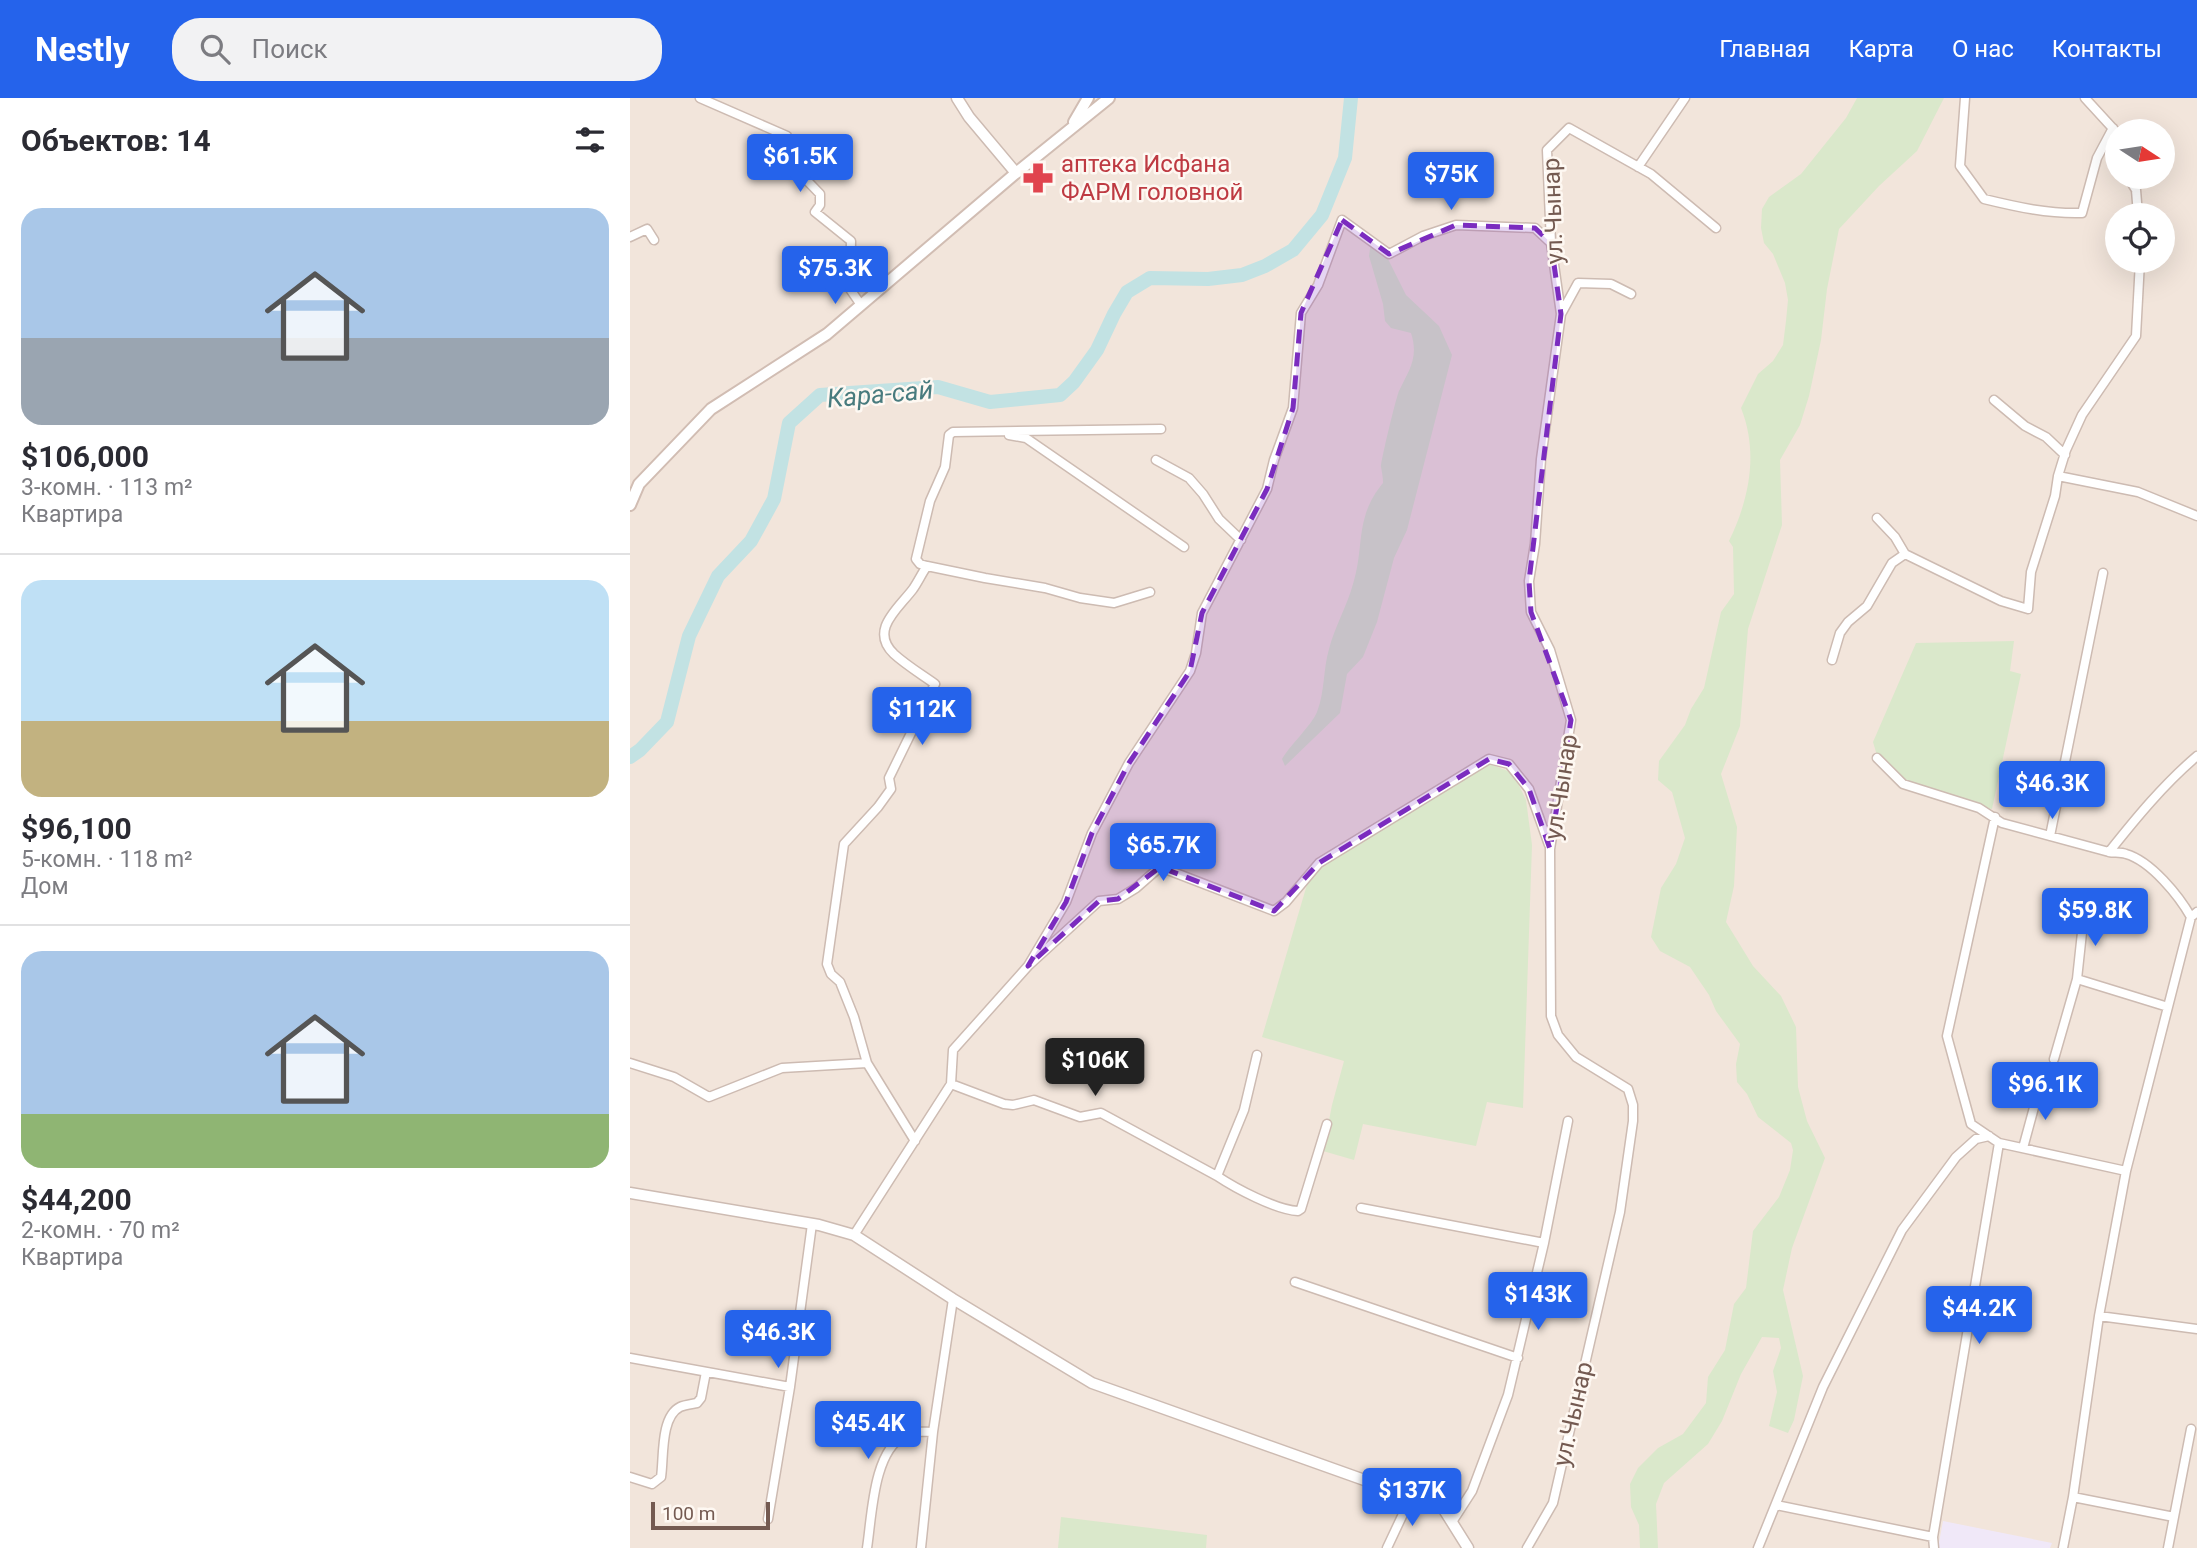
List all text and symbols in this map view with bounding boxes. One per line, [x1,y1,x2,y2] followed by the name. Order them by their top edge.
[172,18,662,81] search box
[35,30,130,69] text: Nestly
[196,30,234,68] icon: search
[252,34,328,64] text: Поиск
[1719,35,1810,63] text: Главная
[1848,35,1914,63] text: Карта
[1952,35,2014,63] text: О нас
[2052,35,2162,63] text: Контакты
[2105,119,2175,189] north arrow
[2105,119,2175,273] map controls
[571,121,609,159] icon: filters
[21,123,211,158] text: Объектов: 14
[743,134,857,194] pin: $61.5K
[763,143,837,170] text: $61.5K
[1061,150,1243,206] place label: аптека Исфана ФАРМ головной
[1410,152,1492,212] pin: $75K
[1537,157,1569,265] street label: ул.Чынар
[1021,161,1055,195] pharmacy icon: аптека Исфана ФАРМ головной
[1424,161,1478,188] text: $75K
[2105,203,2175,273] button: locate
[778,246,892,306] pin: $75.3K
[252,253,378,379] icon: home
[798,255,872,282] text: $75.3K
[826,374,934,414] water label: Кара-сай
[21,439,149,474] text: $106,000
[21,474,193,501] text: 3-комн. · 113 m²
[21,501,123,528] text: Квартира
[252,625,378,751] icon: home
[873,688,971,747] pin: $112K
[888,696,956,723] text: $112K
[1539,732,1583,842] street label: ул.Чынар
[1995,762,2109,821] pin: $46.3K
[2015,770,2089,797] text: $46.3K
[21,811,132,846] text: $96,100
[1106,824,1220,883] pin: $65.7K
[1126,832,1200,859] text: $65.7K
[21,846,193,873] text: 5-комн. · 118 m²
[21,873,68,900] text: Дом
[2038,888,2152,948] pin: $59.8K
[2058,897,2132,924] text: $59.8K
[252,996,378,1122] icon: home
[1046,1038,1144,1098] pin: $106K
[1061,1047,1129,1074] text: $106K
[1988,1062,2102,1122] pin: $96.1K
[2008,1071,2082,1098] text: $96.1K
[21,1182,132,1217] text: $44,200
[21,1217,180,1244] text: 2-комн. · 70 m²
[21,1244,123,1271] text: Квартира
[1489,1272,1587,1332] pin: $143K
[1504,1281,1572,1308] text: $143K
[1922,1286,2036,1346] pin: $44.2K
[1942,1295,2016,1322] text: $44.2K
[721,1310,835,1370] pin: $46.3K
[741,1319,815,1346] text: $46.3K
[1547,1359,1599,1469] street label: ул.Чынар
[811,1402,925,1461] pin: $45.4K
[831,1410,905,1437] text: $45.4K
[1363,1468,1461,1528] pin: $137K
[1378,1477,1446,1504] text: $137K
[651,1499,770,1531] scale bar
[662,1502,715,1525] text: 100 m

